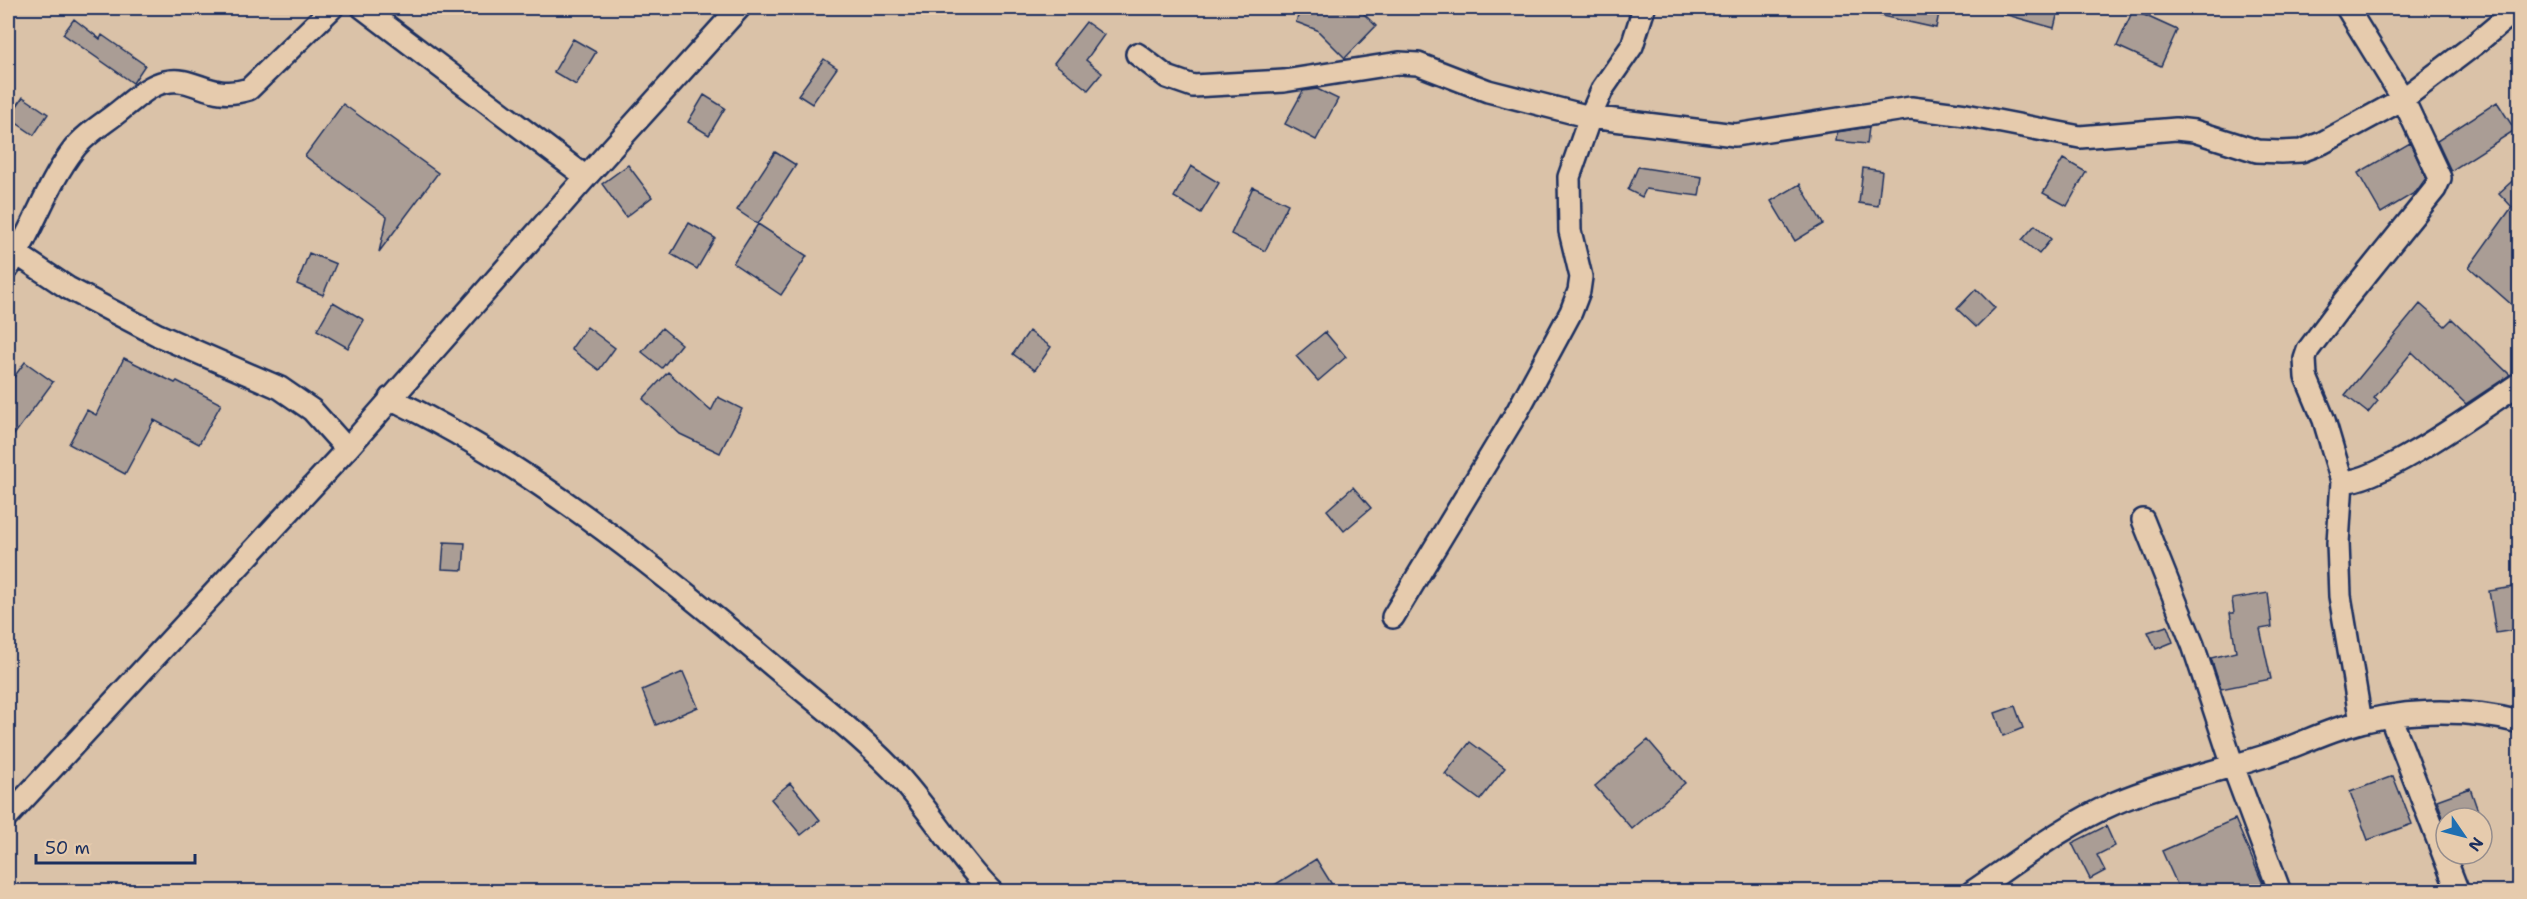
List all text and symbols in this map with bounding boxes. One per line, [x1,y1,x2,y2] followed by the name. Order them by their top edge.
[2434,806,2494,866] north arrow
[36,827,195,865] scale bar
[2464,833,2488,856] text: N
[45,836,90,860] text: 50 m

